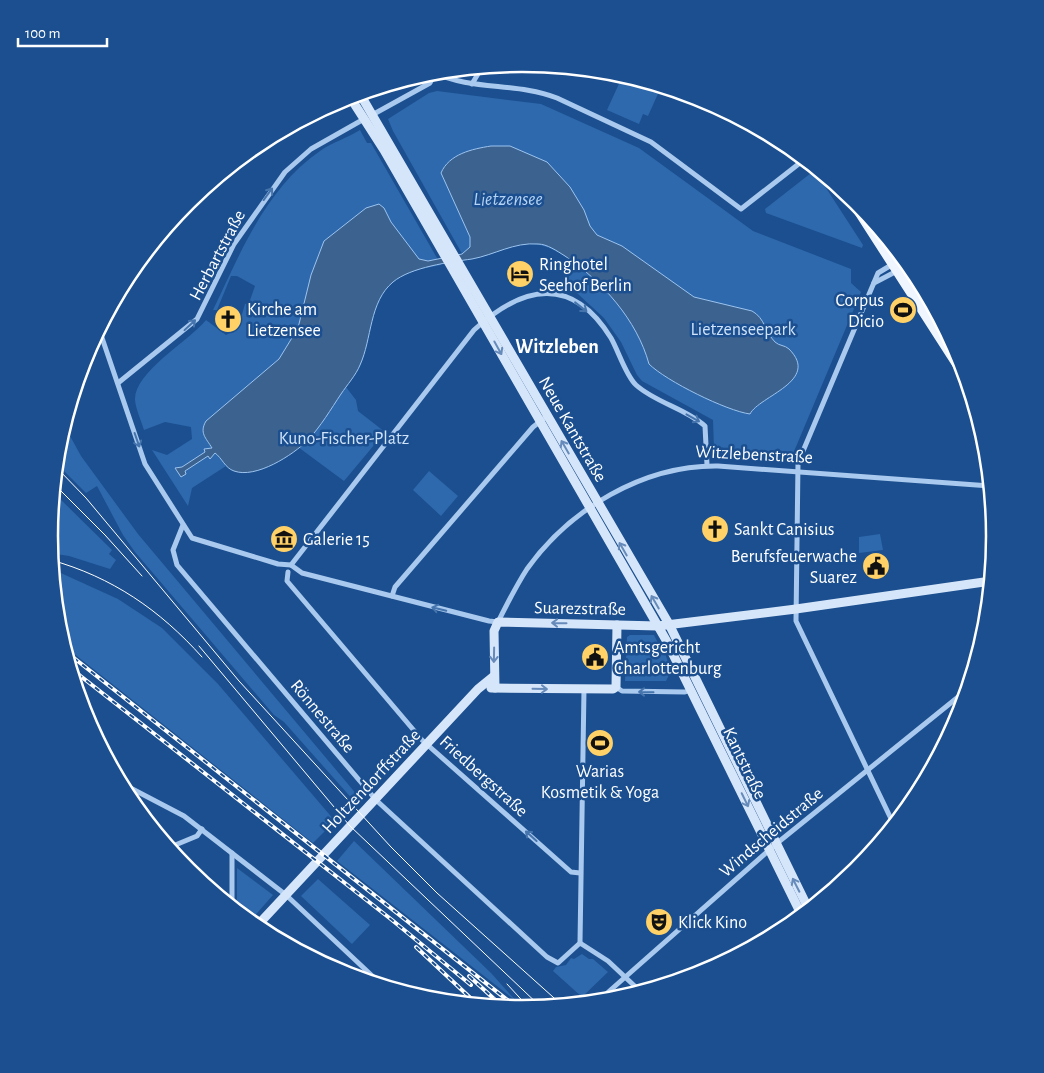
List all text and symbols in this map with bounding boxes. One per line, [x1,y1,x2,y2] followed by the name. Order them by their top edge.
[18,15,106,47] scale bar
[25,26,60,41] text: 100 m
[263,187,273,201] one-way arrow
[473,190,543,209] water label: Lietzensee
[187,207,249,304] street label: Herbartstraße
[539,256,632,295] place label: Ringhotel Seehof Berlin
[505,259,535,289] hotel icon: Ringhotel Seehof Berlin
[836,292,884,331] place label: Corpus Dicio
[888,295,918,325] sports icon: Corpus Dicio
[247,301,321,340] place label: Kirche am Lietzensee
[574,302,588,312] one-way arrow
[213,304,243,334] church icon: Kirche am Lietzensee
[184,319,197,331] one-way arrow
[690,321,796,339] park label: Lietzenseepark
[515,337,599,357] district label: Witzleben
[494,340,503,355] one-way arrow
[535,374,609,485] street label: Neue Kantstraße
[685,413,700,423] one-way arrow
[279,430,409,448] park label: Kuno-Fischer-Platz
[132,432,142,448] one-way arrow
[559,440,569,455] one-way arrow
[695,443,813,467] street label: Witzlebenstraße
[700,514,730,544] church icon: Sankt Canisius
[734,521,834,539] place label: Sankt Canisius
[269,524,299,554] museum icon: Galerie 15
[303,531,370,549] place label: Galerie 15
[618,542,628,556] one-way arrow
[731,548,857,587] place label: Berufsfeuerwache Suarez
[861,551,891,581] public building icon: Berufsfeuerwache Suarez
[650,595,660,609] one-way arrow
[534,599,626,619] street label: Suarezstraße
[431,603,447,613] one-way arrow
[551,618,567,628] one-way arrow
[614,639,722,678] place label: Amtsgericht Charlottenburg
[580,642,610,672] public building icon: Amtsgericht Charlottenburg
[489,646,499,662] one-way arrow
[287,677,358,757] street label: Rönnestraße
[531,684,547,694] one-way arrow
[638,687,654,696] one-way arrow
[719,725,769,802] street label: Kantstraße
[319,726,424,837] street label: Holtzendorffstraße
[585,728,615,758] sports icon: Warias Kosmetik & Yoga
[436,733,531,821] street label: Friedbergstraße
[541,763,659,802] place label: Warias Kosmetik & Yoga
[717,785,827,881] street label: Windscheidstraße
[740,793,750,808] one-way arrow
[524,830,537,841] one-way arrow
[791,877,801,892] one-way arrow
[644,907,674,937] theatre icon: Klick Kino
[678,914,747,932] place label: Klick Kino

